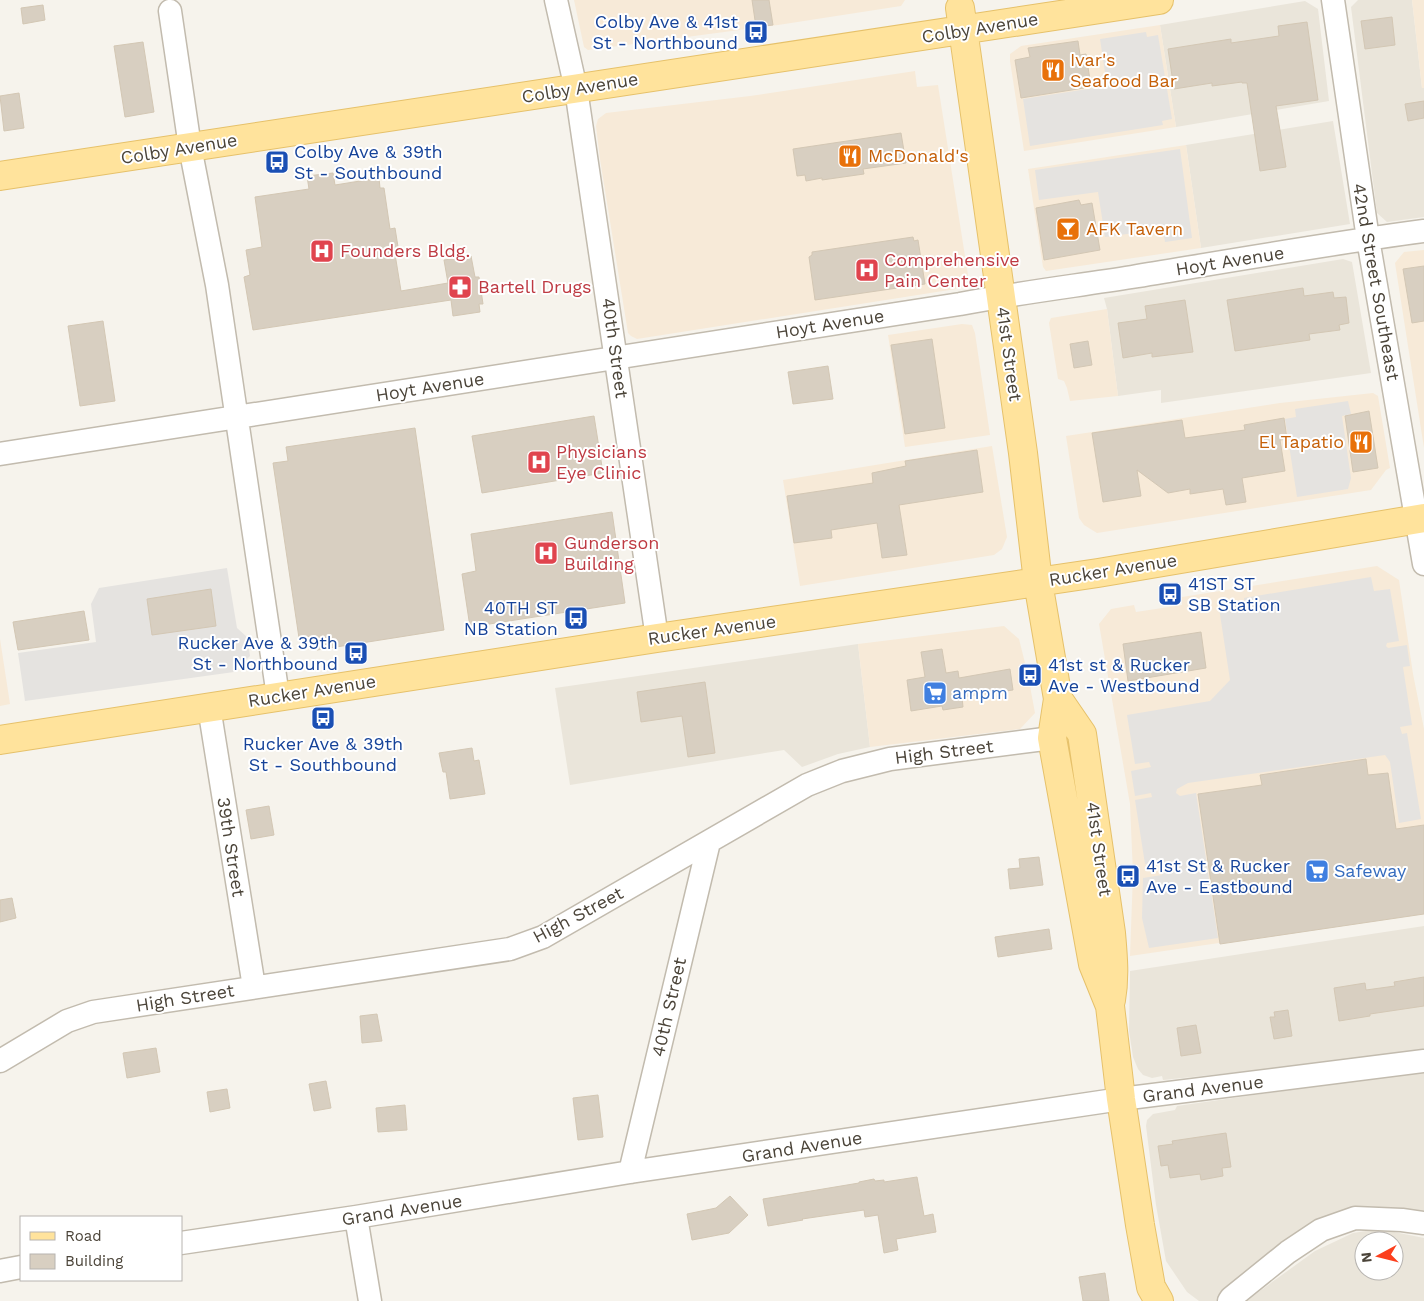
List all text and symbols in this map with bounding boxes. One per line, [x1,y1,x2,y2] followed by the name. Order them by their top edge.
[920,8,1040,47] street label: Colby Avenue
[592,11,738,53] place label: Colby Ave & 41st St - Northbound
[743,19,769,45] bus stop icon: Colby Ave & 41st St - Northbound
[1070,49,1177,91] place label: Ivar's Seafood Bar
[1040,57,1066,83] restaurant icon: Ivar's Seafood Bar
[520,68,640,107] street label: Colby Avenue
[119,129,239,168] street label: Colby Avenue
[294,141,443,183] place label: Colby Ave & 39th St - Southbound
[837,143,863,169] restaurant icon: McDonald's
[868,145,969,166] place label: McDonald's
[264,149,290,175] bus stop icon: Colby Ave & 39th St - Southbound
[1349,182,1404,383] street label: 42nd Street Southeast
[1055,216,1081,242] bar icon: AFK Tavern
[1086,218,1183,239] place label: AFK Tavern
[309,238,335,264] hospital icon: Founders Bldg.
[340,240,470,261] place label: Founders Bldg.
[1174,242,1286,279] street label: Hoyt Avenue
[884,249,1020,291] place label: Comprehensive Pain Center
[854,257,880,283] hospital icon: Comprehensive Pain Center
[447,274,473,300] pharmacy icon: Bartell Drugs
[478,276,592,297] place label: Bartell Drugs
[598,296,633,400] street label: 40th Street
[774,305,886,342] street label: Hoyt Avenue
[992,305,1027,403] street label: 41st Street
[374,368,486,405] street label: Hoyt Avenue
[1348,429,1374,455] restaurant icon: El Tapatio
[1259,431,1344,452] place label: El Tapatio
[556,441,647,483] place label: Physicians Eye Clinic
[526,449,552,475] hospital icon: Physicians Eye Clinic
[564,532,659,574] place label: Gunderson Building
[533,540,559,566] hospital icon: Gunderson Building
[1047,549,1178,590] street label: Rucker Avenue
[1188,573,1281,615] place label: 41ST ST SB Station
[1157,581,1183,607] bus stop icon: 41ST ST SB Station
[464,597,558,639] place label: 40TH ST NB Station
[563,605,589,631] bus stop icon: 40TH ST NB Station
[646,610,777,649] street label: Rucker Avenue
[178,632,338,674] place label: Rucker Ave & 39th St - Northbound
[343,640,369,666] bus stop icon: Rucker Ave & 39th St - Northbound
[1048,654,1200,696] place label: 41st st & Rucker Ave - Westbound
[1017,662,1043,688] bus stop icon: 41st st & Rucker Ave - Westbound
[246,670,377,711] street label: Rucker Avenue
[922,680,948,706] supermarket icon: ampm
[952,682,1008,703] place label: ampm
[310,705,336,731] bus stop icon: Rucker Ave & 39th St - Southbound
[243,733,403,775] place label: Rucker Ave & 39th St - Southbound
[894,735,995,768] street label: High Street
[213,796,250,899] street label: 39th Street
[1082,800,1117,898] street label: 41st Street
[1146,855,1293,897] place label: 41st St & Rucker Ave - Eastbound
[1304,858,1330,884] supermarket icon: Safeway
[1334,860,1407,881] place label: Safeway
[1115,863,1141,889] bus stop icon: 41st St & Rucker Ave - Eastbound
[529,882,627,947] street label: High Street
[647,955,690,1059] street label: 40th Street
[134,979,236,1016] street label: High Street
[1141,1071,1265,1106] street label: Grand Avenue
[740,1127,864,1166] street label: Grand Avenue
[340,1190,464,1229] street label: Grand Avenue
[20,1216,182,1281] legend
[65,1227,102,1245] text: Road
[1354,1231,1404,1281] north arrow
[1358,1251,1375,1264] text: N
[65,1252,123,1270] text: Building

